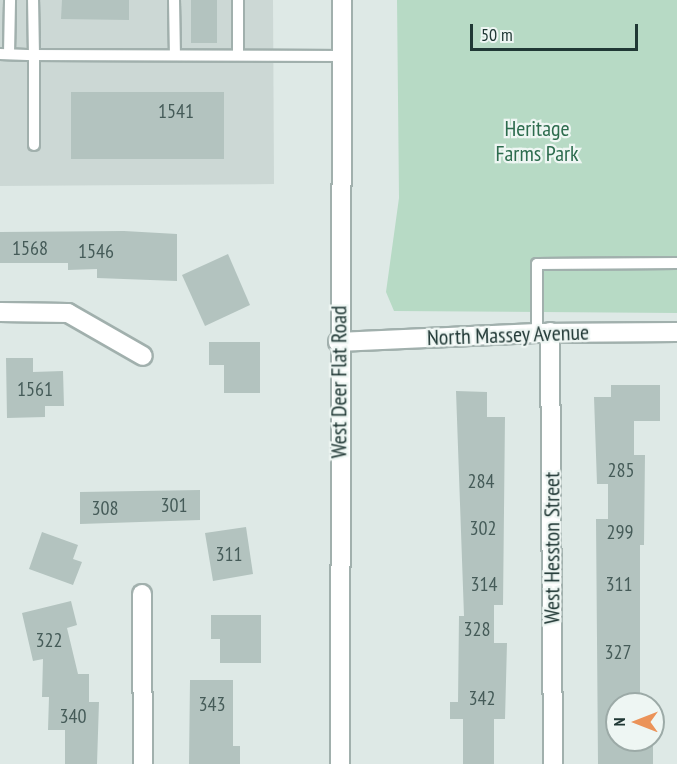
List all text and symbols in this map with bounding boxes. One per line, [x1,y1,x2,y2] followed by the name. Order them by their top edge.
[473,12,641,50] scale bar
[481,23,513,46] text: 50 m
[158,99,194,123] house number: 1541
[495,115,579,166] park label: Heritage Farms Park
[12,236,48,260] house number: 1568
[78,239,114,263] house number: 1546
[326,306,352,458] street label: West Deer Flat Road
[426,319,590,351] street label: North Massey Avenue
[17,377,53,401] house number: 1561
[608,458,634,482] house number: 285
[468,469,494,493] house number: 284
[539,472,565,624] street label: West Hesston Street
[161,493,187,517] house number: 301
[92,496,118,520] house number: 308
[470,516,496,540] house number: 302
[607,520,633,544] house number: 299
[216,542,242,566] house number: 311
[471,572,497,596] house number: 314
[606,572,632,596] house number: 311
[464,617,490,641] house number: 328
[36,628,62,652] house number: 322
[605,640,631,664] house number: 327
[469,686,495,710] house number: 342
[199,692,225,716] house number: 343
[605,692,665,752] north arrow
[60,704,86,728] house number: 340
[609,718,629,726] text: N

